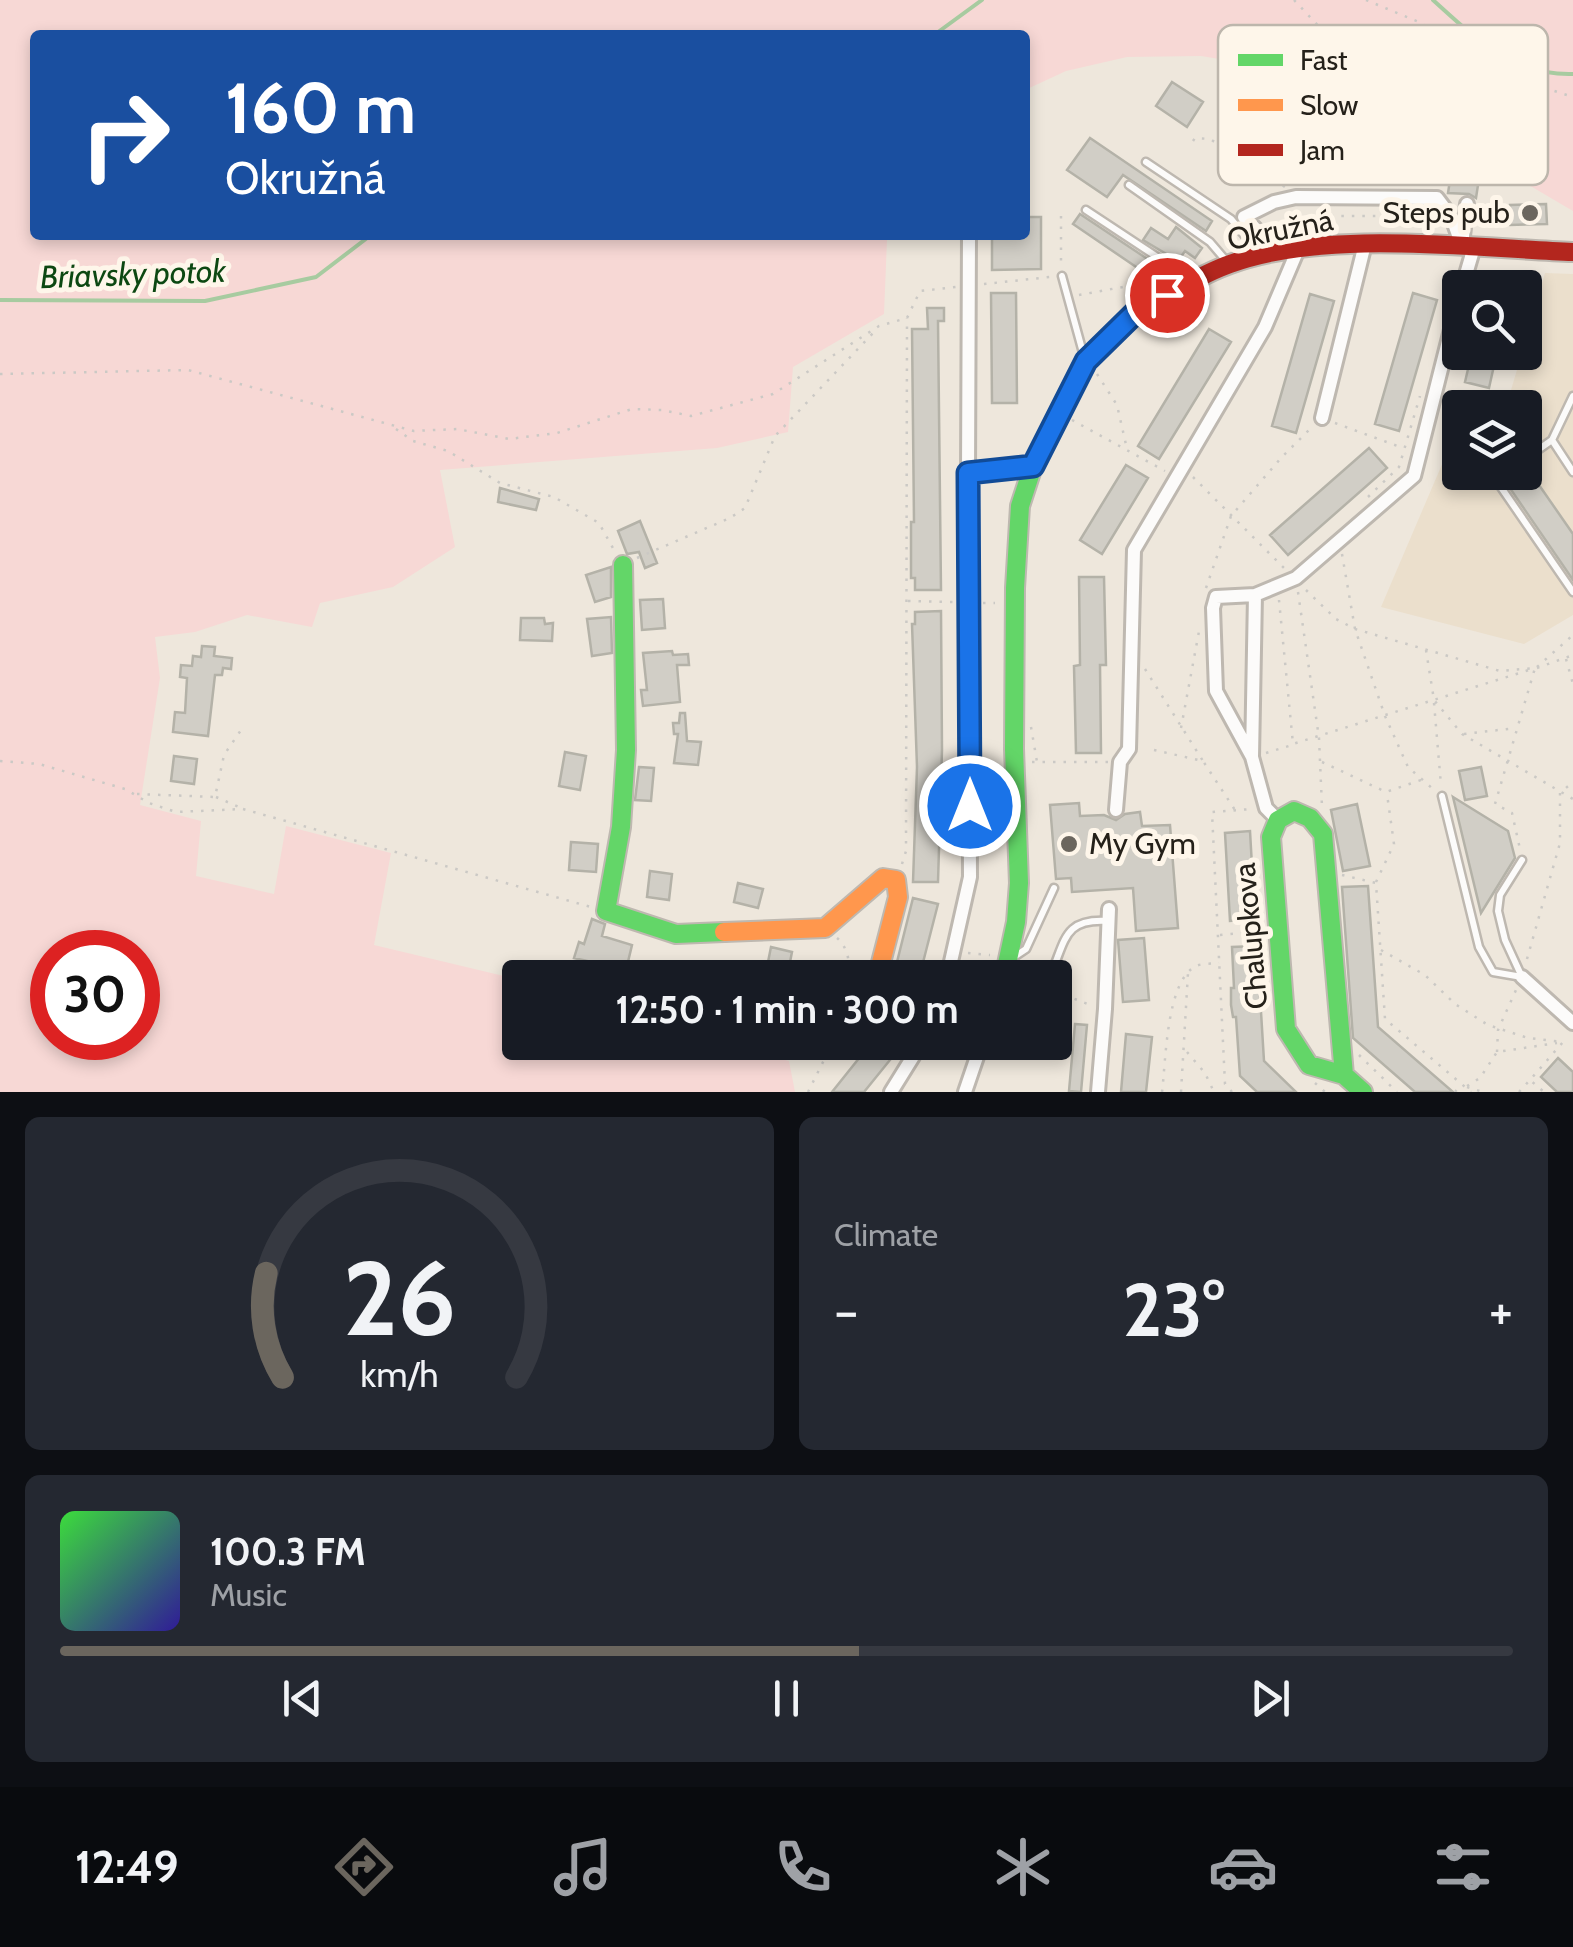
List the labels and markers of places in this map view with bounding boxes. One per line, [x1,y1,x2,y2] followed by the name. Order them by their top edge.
[1383,194,1510,231] place label: Steps pub
[1519,202,1541,224] marker: Steps pub
[1125,253,1210,338] pin
[1089,825,1196,862] place label: My Gym
[1058,833,1080,855] marker: My Gym

